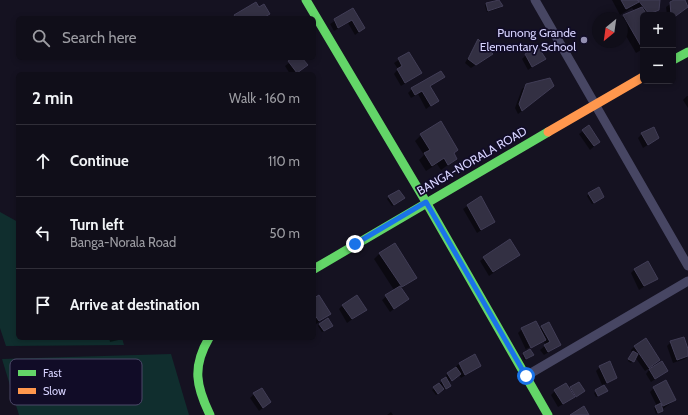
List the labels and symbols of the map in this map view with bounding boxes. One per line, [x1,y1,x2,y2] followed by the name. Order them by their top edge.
[592,12,628,48] north arrow
[480,25,576,54] place label: Punong Grande Elementary School
[579,35,589,45] marker: Punong Grande Elementary School
[414,123,530,198] street label: BANGA-NORALA ROAD
[346,235,364,253] route end
[10,359,142,405] legend
[43,366,62,380] text: Fast
[517,367,535,385] route start
[43,384,66,398] text: Slow

